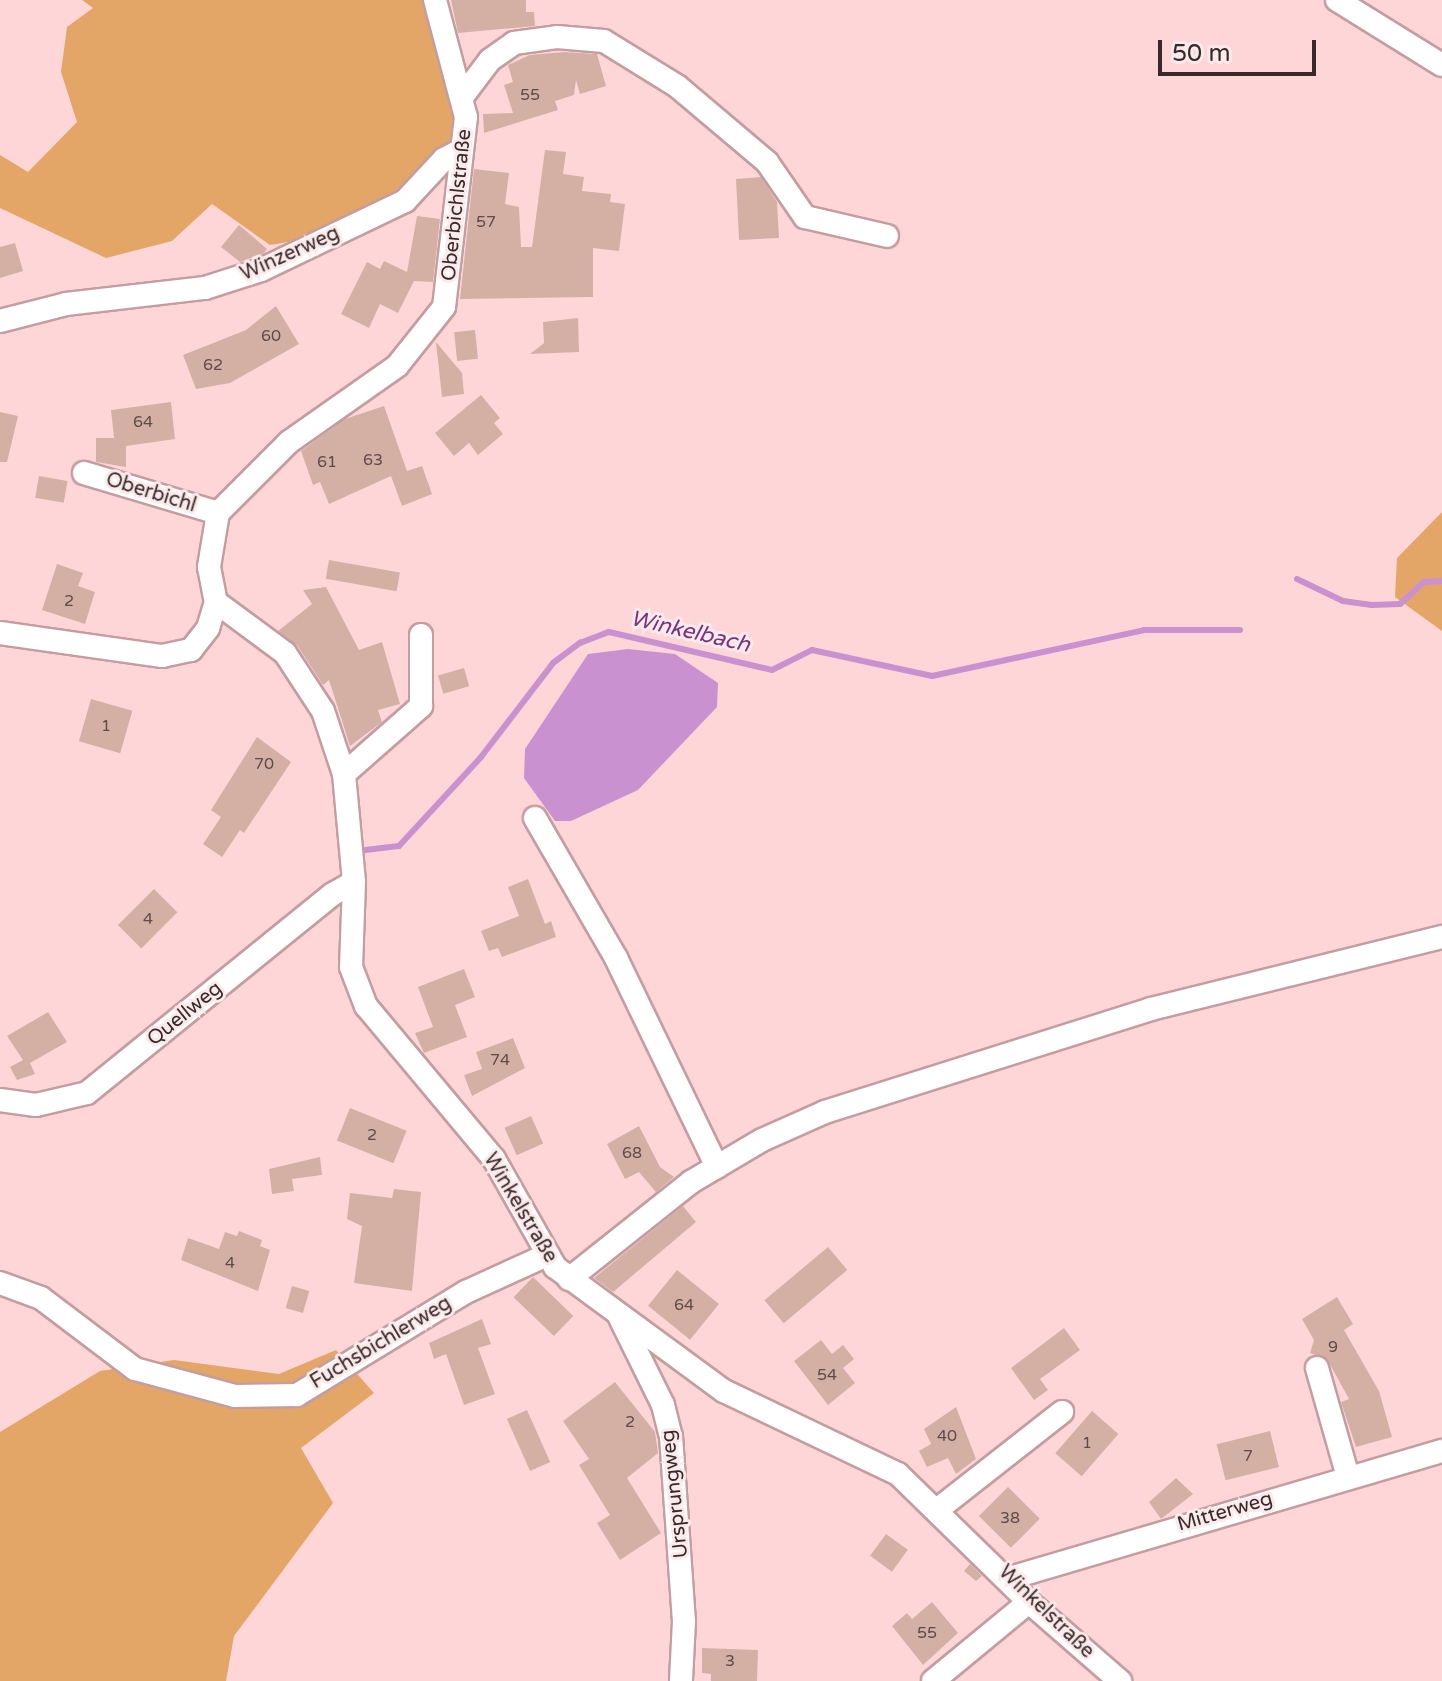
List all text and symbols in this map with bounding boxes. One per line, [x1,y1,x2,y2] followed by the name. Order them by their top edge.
[1162,24,1320,74] scale bar
[1172,39,1230,68] text: 50 m
[520,85,540,105] house number: 55
[437,128,477,282] street label: Oberbichlstraße
[476,212,496,232] house number: 57
[237,222,343,286] street label: Winzerweg
[261,326,281,346] house number: 60
[203,355,223,375] house number: 62
[133,412,153,432] house number: 64
[363,450,383,470] house number: 63
[317,452,337,472] house number: 61
[103,468,199,518] street label: Oberbichl
[64,591,74,611] house number: 2
[628,605,752,659] water label: Winkelbach
[101,716,111,736] house number: 1
[254,754,274,774] house number: 70
[143,909,153,929] house number: 4
[143,977,227,1051] street label: Quellweg
[490,1050,510,1070] house number: 74
[367,1125,377,1145] house number: 2
[622,1143,642,1163] house number: 68
[478,1149,562,1267] street label: Winkelstraße
[225,1253,235,1273] house number: 4
[306,1291,456,1395] street label: Fuchsbichlerweg
[674,1295,694,1315] house number: 64
[1328,1337,1338,1357] house number: 9
[817,1365,837,1385] house number: 54
[625,1412,635,1432] house number: 2
[937,1426,957,1446] house number: 40
[656,1429,694,1559] street label: Ursprungweg
[1082,1433,1092,1453] house number: 1
[1243,1446,1253,1466] house number: 7
[1175,1487,1275,1537] street label: Mitterweg
[1000,1508,1020,1528] house number: 38
[993,1560,1099,1664] street label: Winkelstraße
[917,1623,937,1643] house number: 55
[725,1651,735,1671] house number: 3

